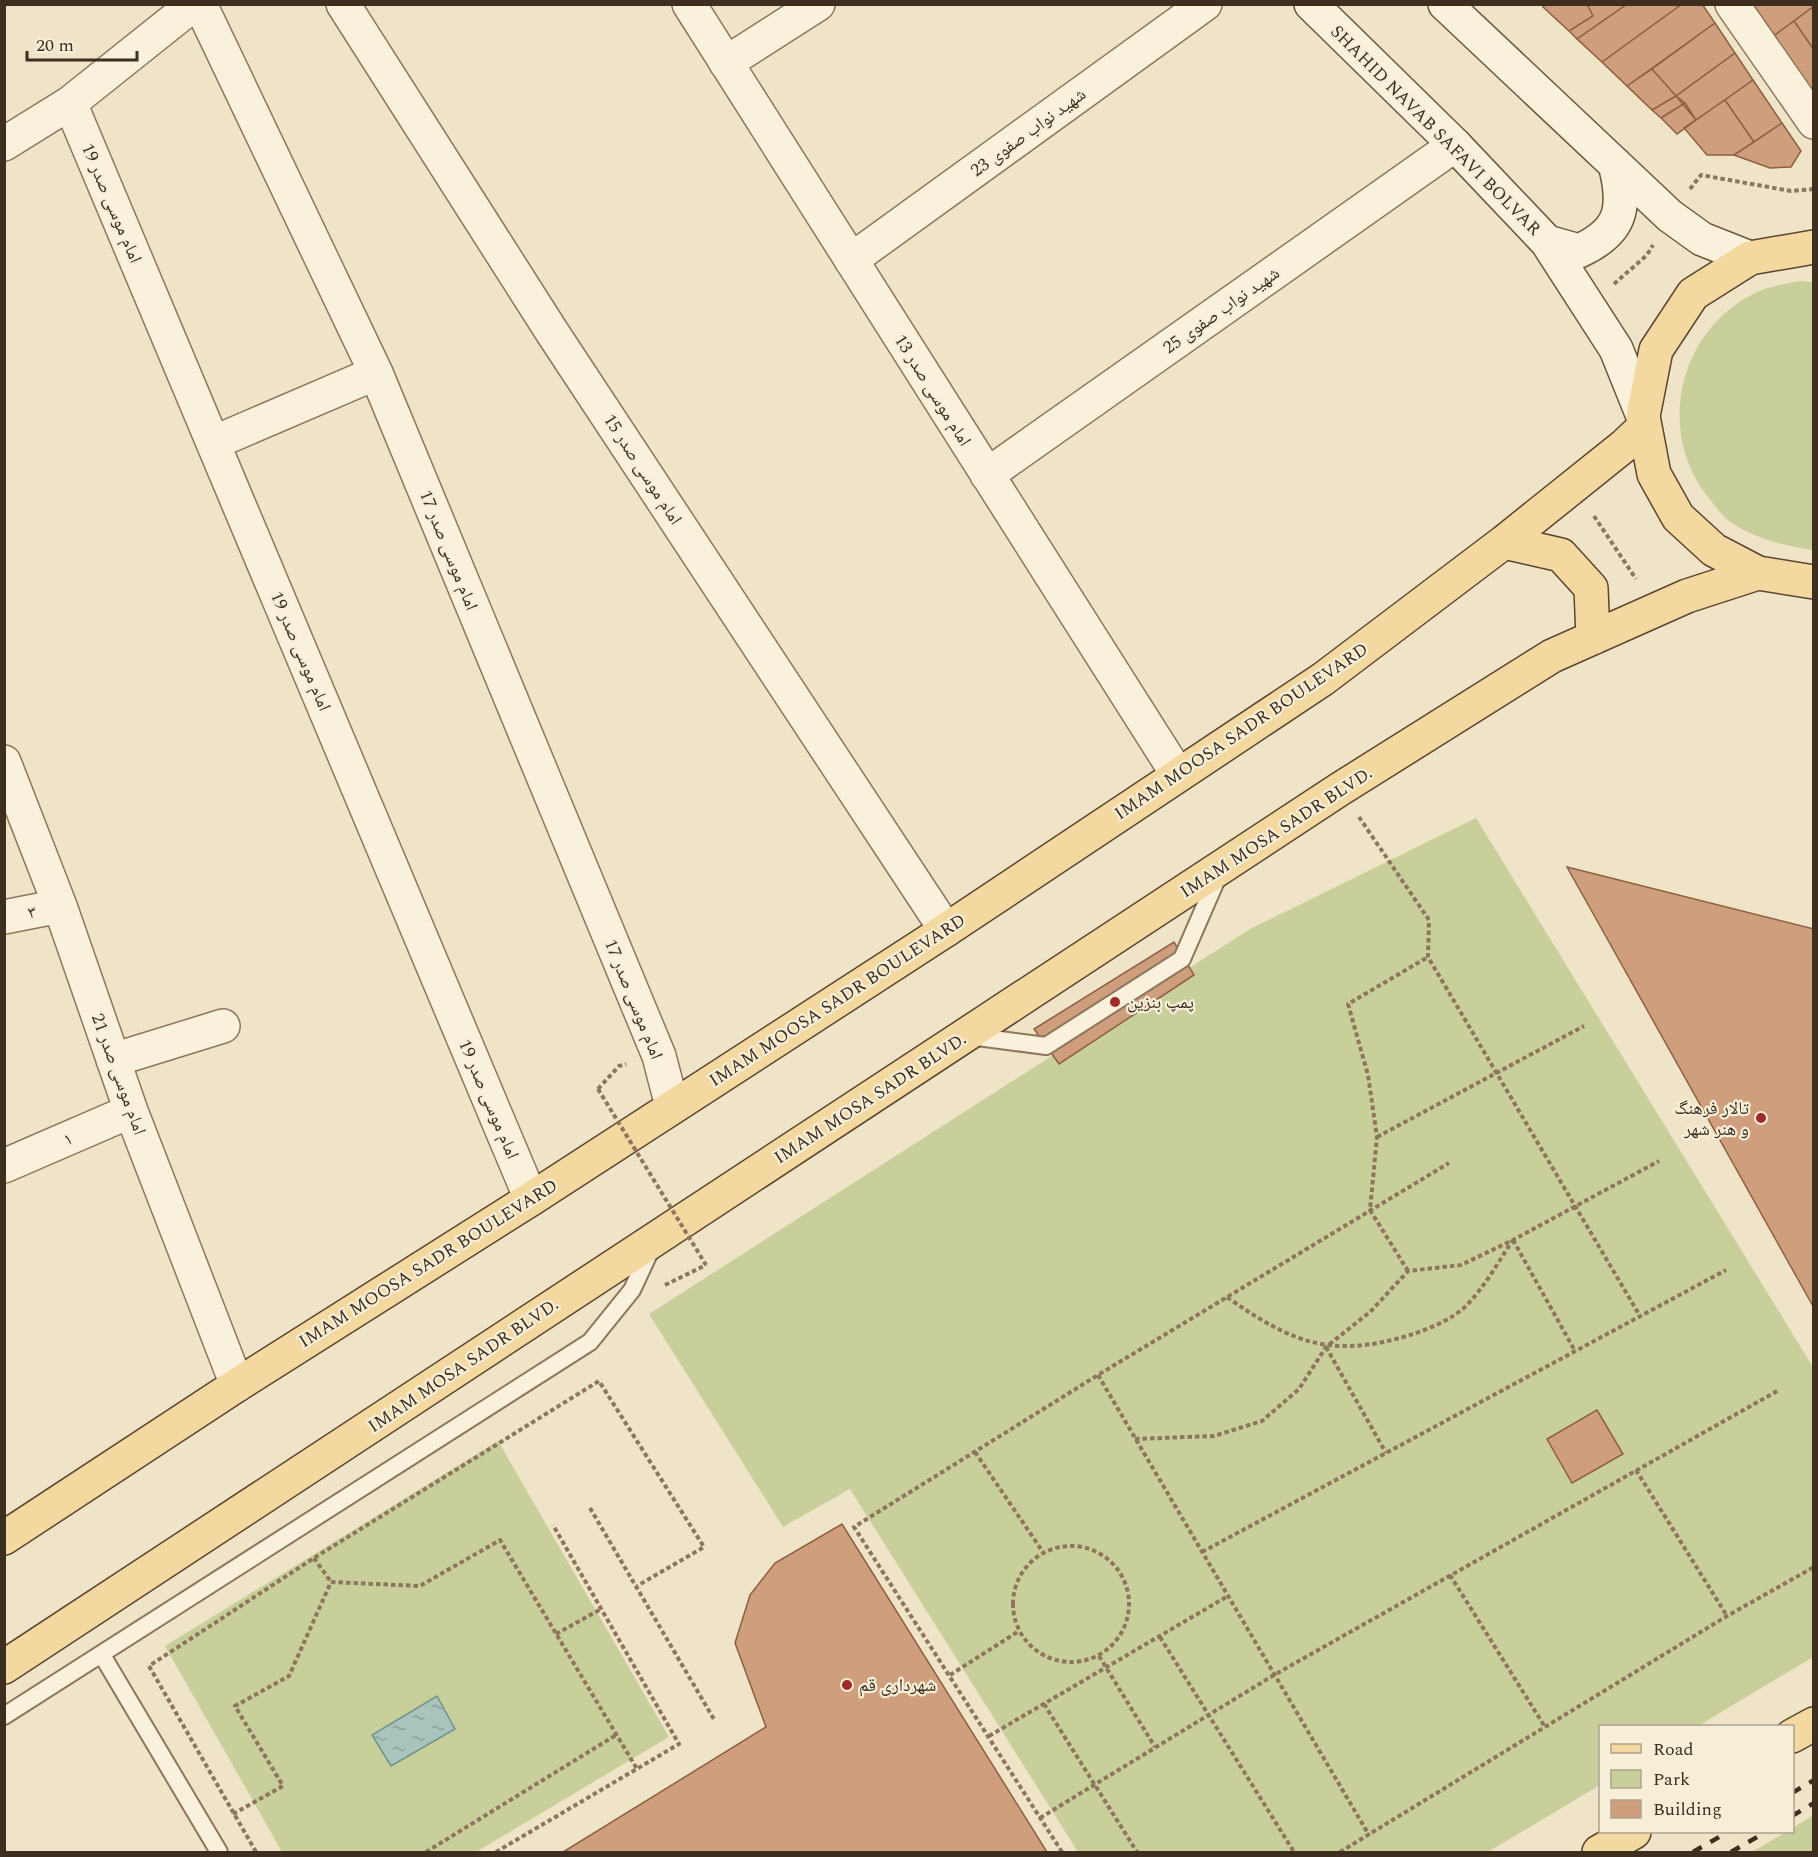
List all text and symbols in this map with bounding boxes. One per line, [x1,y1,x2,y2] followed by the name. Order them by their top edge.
[1324,19,1547,242] street label: SHAHID NAVAB SAFAVI BOLVAR
[27,24,136,62] scale bar
[36,32,74,59] text: 20 m
[965,81,1092,184] street label: شهید نواب صفوی 23
[74,139,149,267] street label: امام موسی صدر 19
[1157,260,1285,361] street label: شهید نواب صفوی 25
[887,329,978,452] street label: امام موسی صدر 13
[596,408,689,530] street label: امام موسی صدر 15
[412,486,485,615] street label: امام موسی صدر 17
[263,587,338,715] street label: امام موسی صدر 19
[1109,636,1374,827] street label: IMAM MOOSA SADR BOULEVARD
[1175,760,1378,905] street label: IMAM MOSA SADR BLVD.
[25,898,39,927] street label: ۳
[704,907,971,1094] street label: IMAM MOOSA SADR BOULEVARD
[597,935,670,1064] street label: امام موسی صدر 17
[1127,989,1194,1016] place label: پمپ بنزین
[1108,995,1122,1009] marker: پمپ بنزین
[84,1009,153,1139] street label: امام موسی صدر 21
[769,1026,972,1171] street label: IMAM MOSA SADR BLVD.
[451,1035,526,1163] street label: امام موسی صدر 19
[1674,1095,1749,1143] place label: تالار فرهنگ و هنر شهر
[1754,1111,1768,1125] marker: تالار فرهنگ و هنر شهر
[59,1125,77,1153] street label: ۱
[293,1172,563,1355] street label: IMAM MOOSA SADR BOULEVARD
[362,1291,564,1440] street label: IMAM MOSA SADR BLVD.
[859,1672,936,1699] place label: شهرداری قم
[840,1678,854,1692] marker: شهرداری قم
[1599,1725,1794,1833] legend
[1653,1736,1694,1763] text: Road
[1653,1766,1690,1793] text: Park
[1653,1796,1722,1823] text: Building

